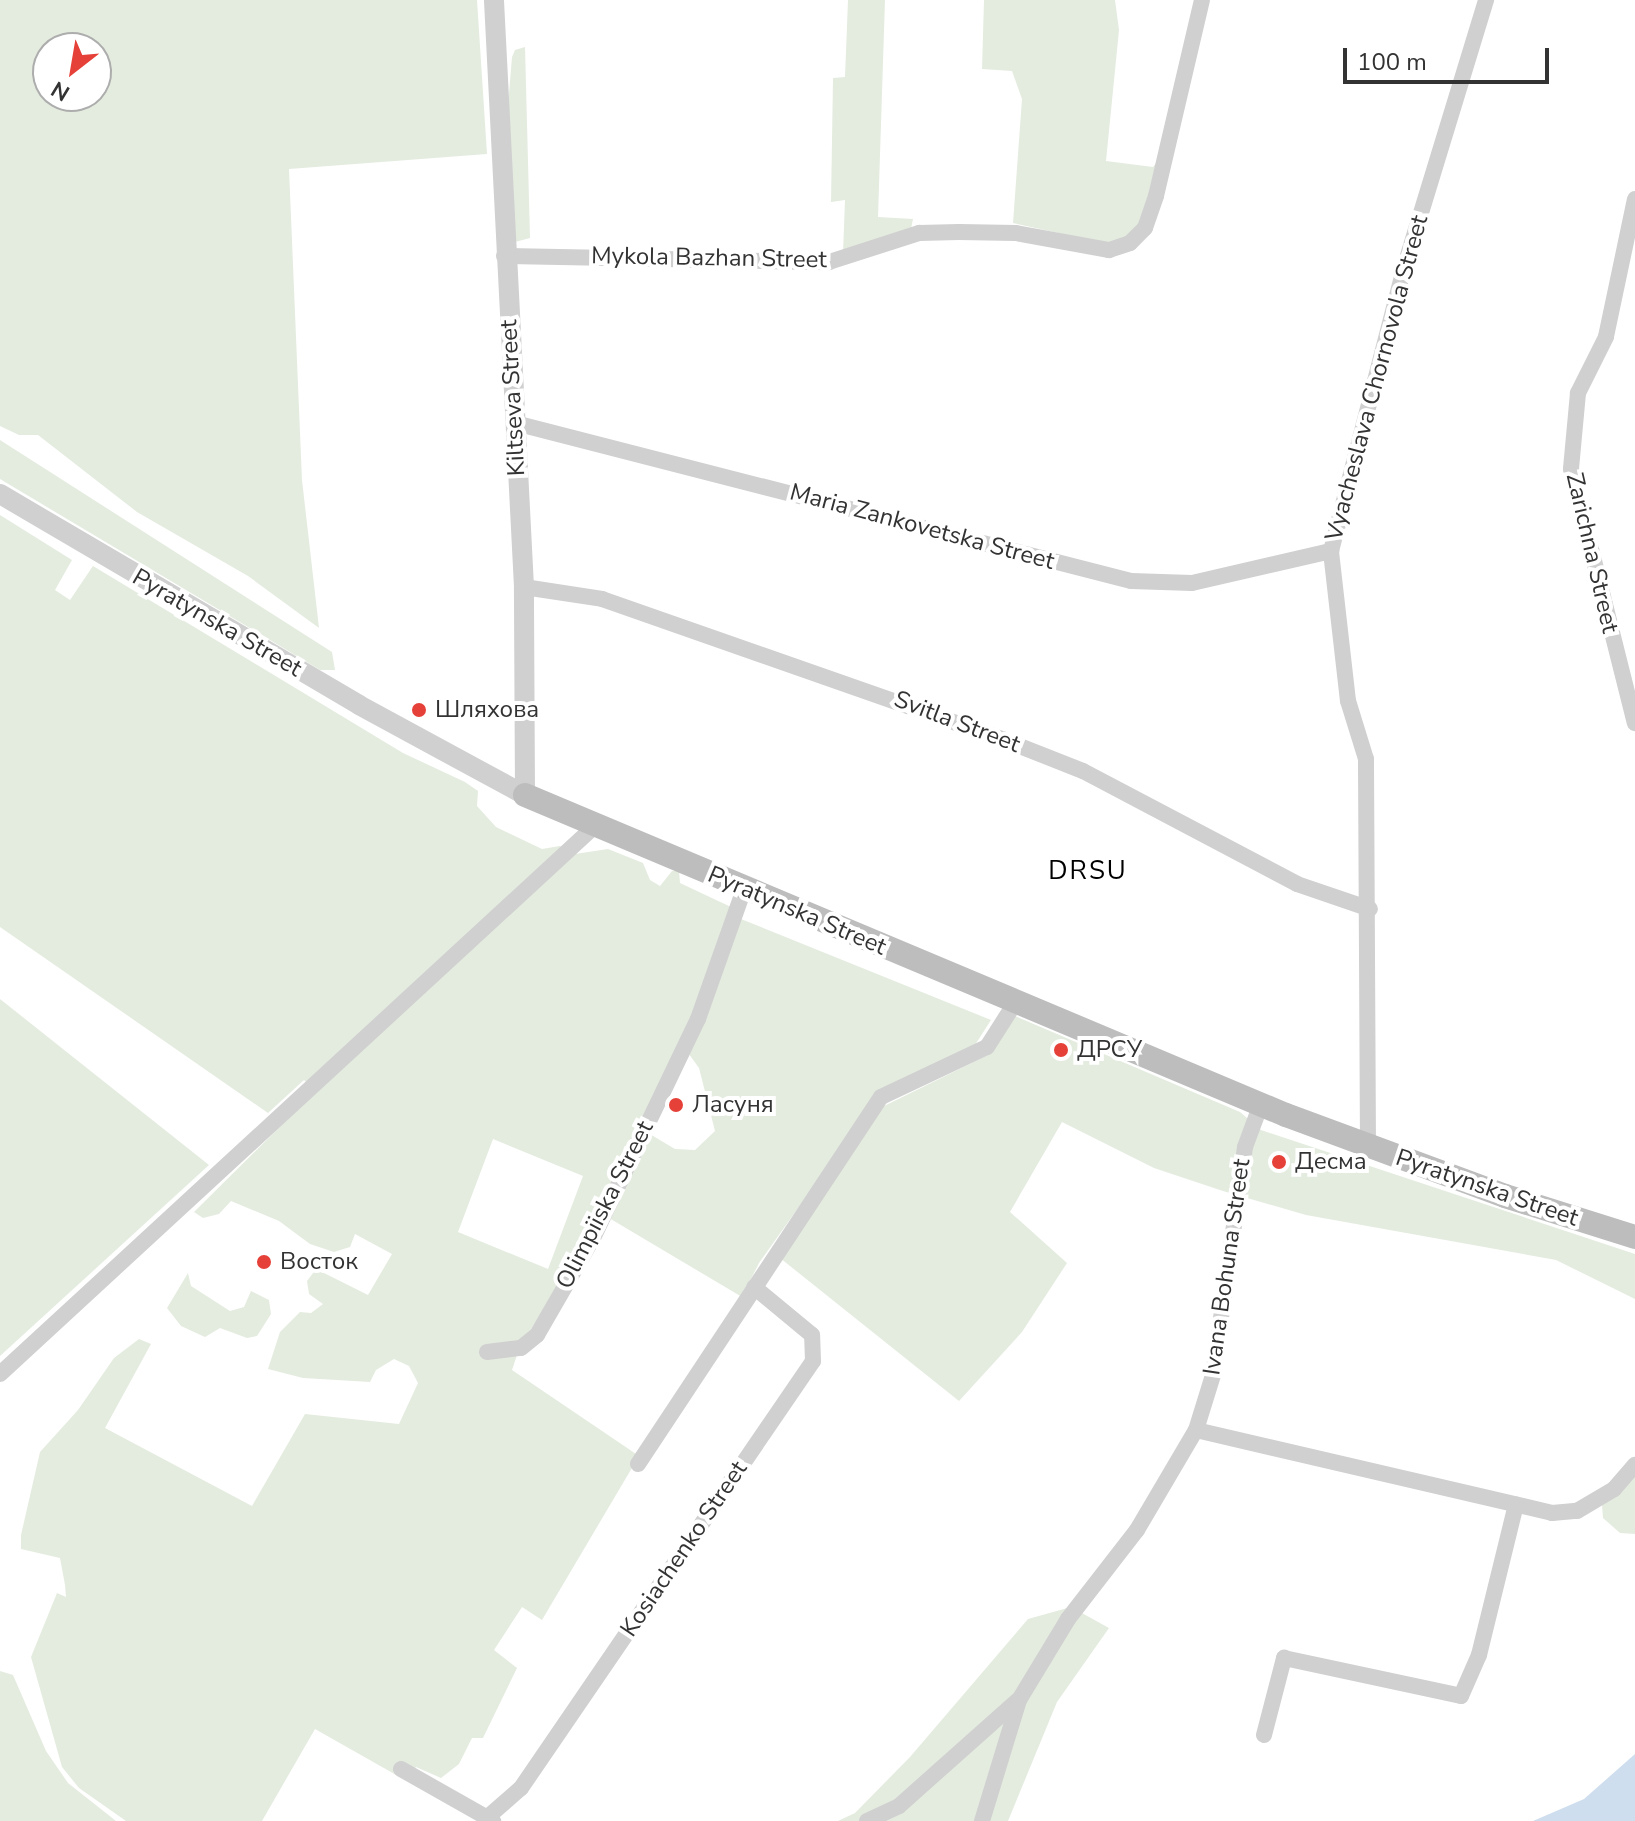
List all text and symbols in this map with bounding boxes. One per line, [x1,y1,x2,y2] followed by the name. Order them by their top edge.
[32,32,112,112] north arrow
[1347,32,1553,82] scale bar
[1357,46,1427,78] text: 100 m
[46,74,75,108] text: N
[1320,212,1434,544] street label: Vyacheslava Chornovola Street
[591,242,827,274] street label: Mykola Bazhan Street
[495,319,531,477] street label: Kiltseva Street
[1560,470,1624,636] street label: Zarichna Street
[787,478,1057,576] street label: Maria Zankovetska Street
[127,563,307,683] street label: Pyratynska Street
[890,685,1024,759] street label: Svitla Street
[435,696,539,724] place label: Шляхова
[410,701,428,719] marker: Шляхова
[1048,855,1128,887] district label: DRSU
[703,860,891,962] street label: Pyratynska Street
[1077,1036,1142,1064] place label: ДРСУ
[1052,1041,1070,1059] marker: ДРСУ
[692,1091,774,1119] place label: Ласуня
[667,1096,685,1114] marker: Ласуня
[550,1116,660,1294] street label: Olimpiiska Street
[1392,1143,1582,1233] street label: Pyratynska Street
[1295,1148,1367,1176] place label: Десма
[1270,1153,1288,1171] marker: Десма
[1198,1157,1256,1377] street label: Ivana Bohuna Street
[280,1248,358,1276] place label: Восток
[255,1253,273,1271] marker: Восток
[615,1456,753,1642] street label: Kosiachenko Street

